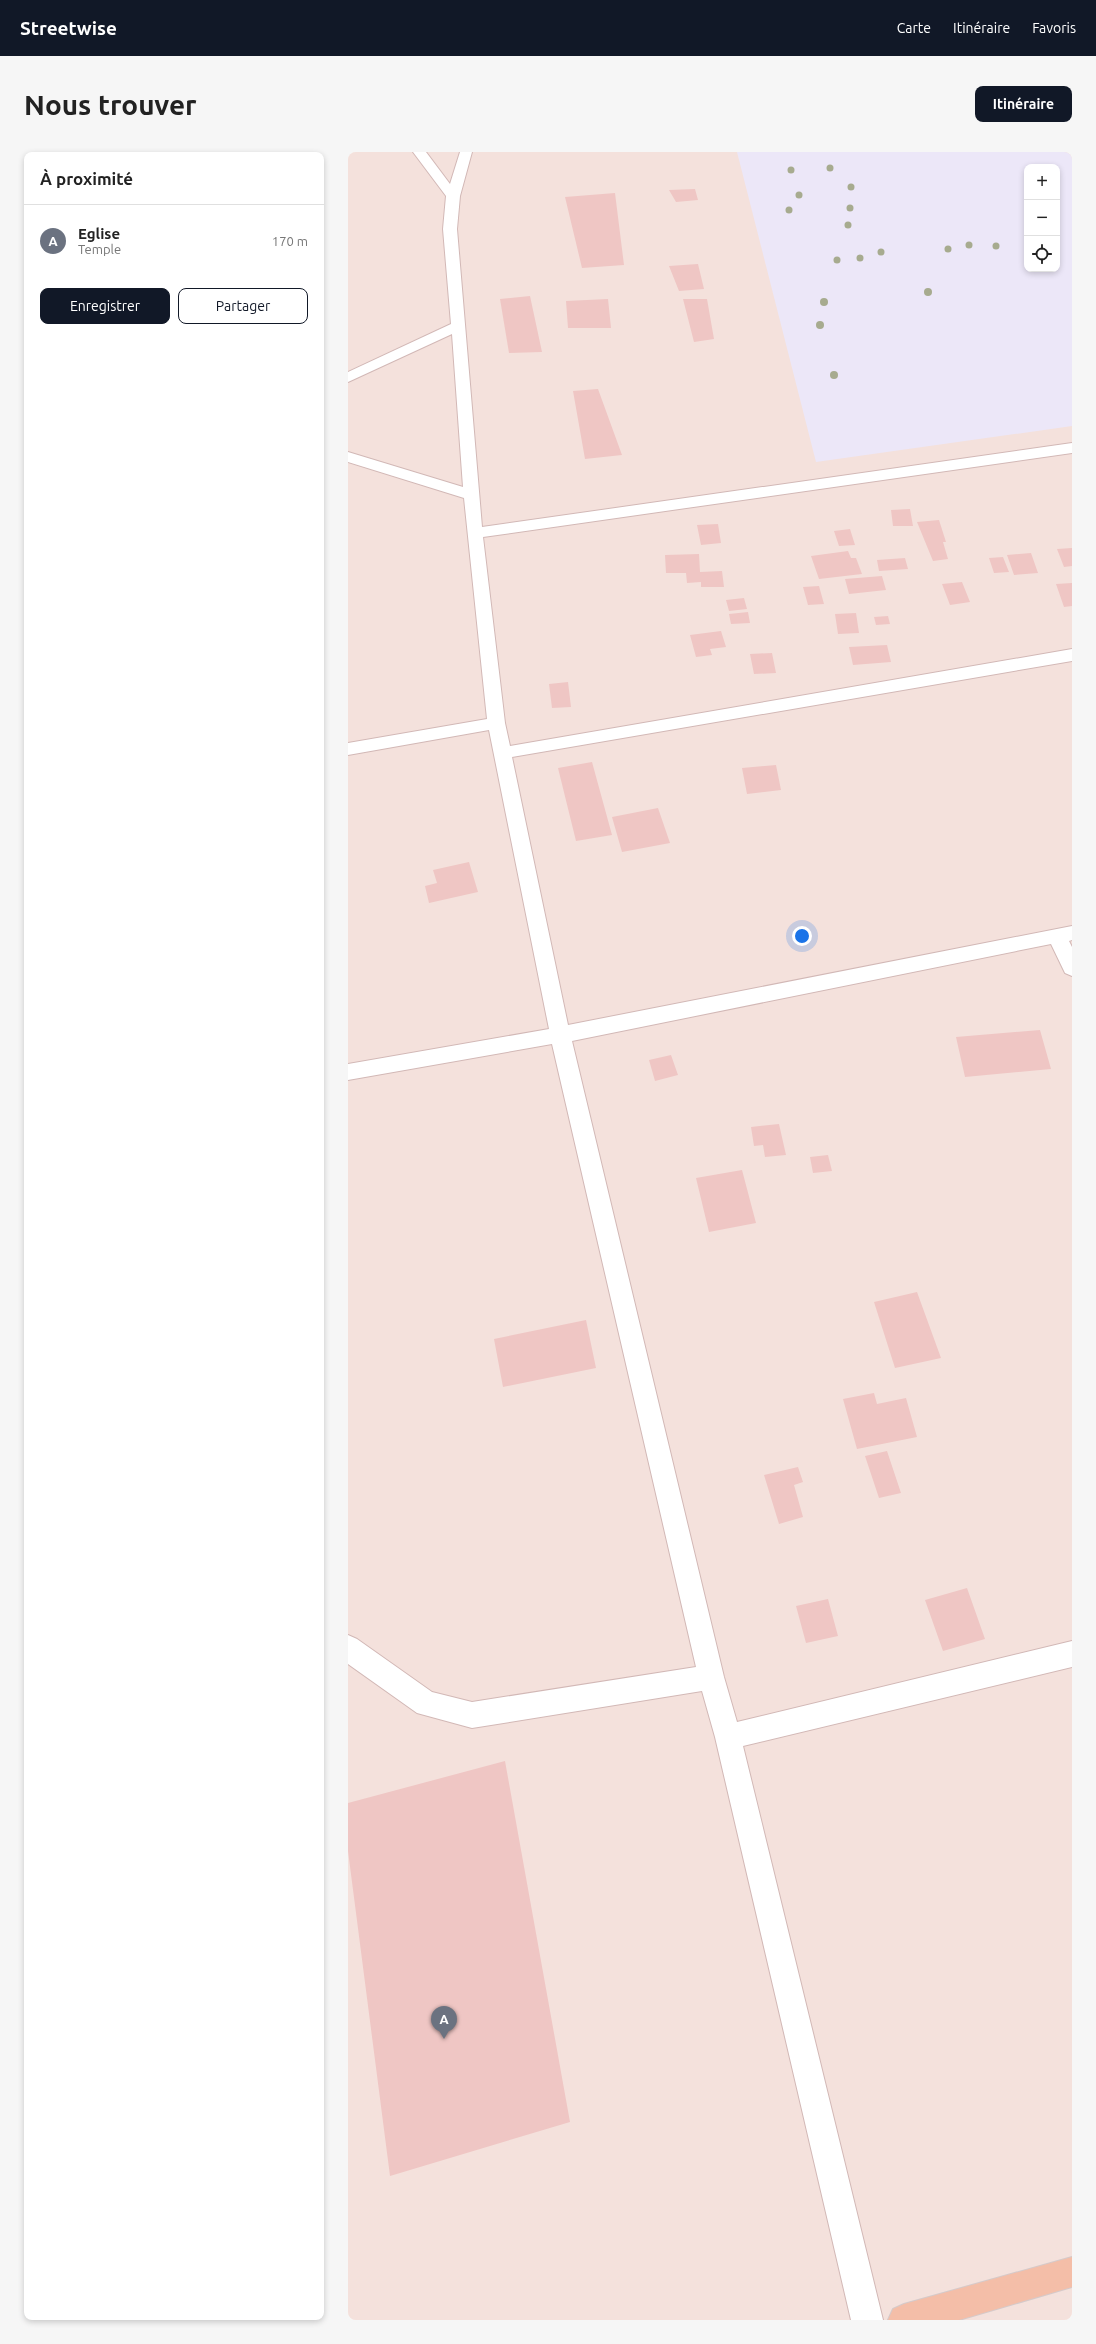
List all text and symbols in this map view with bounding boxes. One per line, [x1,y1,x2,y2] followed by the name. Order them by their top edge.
[20,17,117,39] text: Streetwise
[897,20,931,36] text: Carte
[953,20,1010,36] text: Itinéraire
[1032,20,1076,36] text: Favoris
[975,86,1072,122] button: Itinéraire
[24,89,197,120] text: Nous trouver
[1024,164,1060,272] map controls
[1024,164,1060,200] button: +
[40,169,133,188] text: À proximité
[1024,200,1060,236] button: −
[78,225,120,242] text: Eglise
[48,234,58,248] text: A
[272,234,308,248] text: 170 m
[1024,236,1060,272] button: locate
[78,242,121,256] text: Temple
[40,288,170,324] button: Enregistrer
[178,288,308,324] button: Partager
[792,926,812,946] your location
[431,2006,457,2039] pin: A

